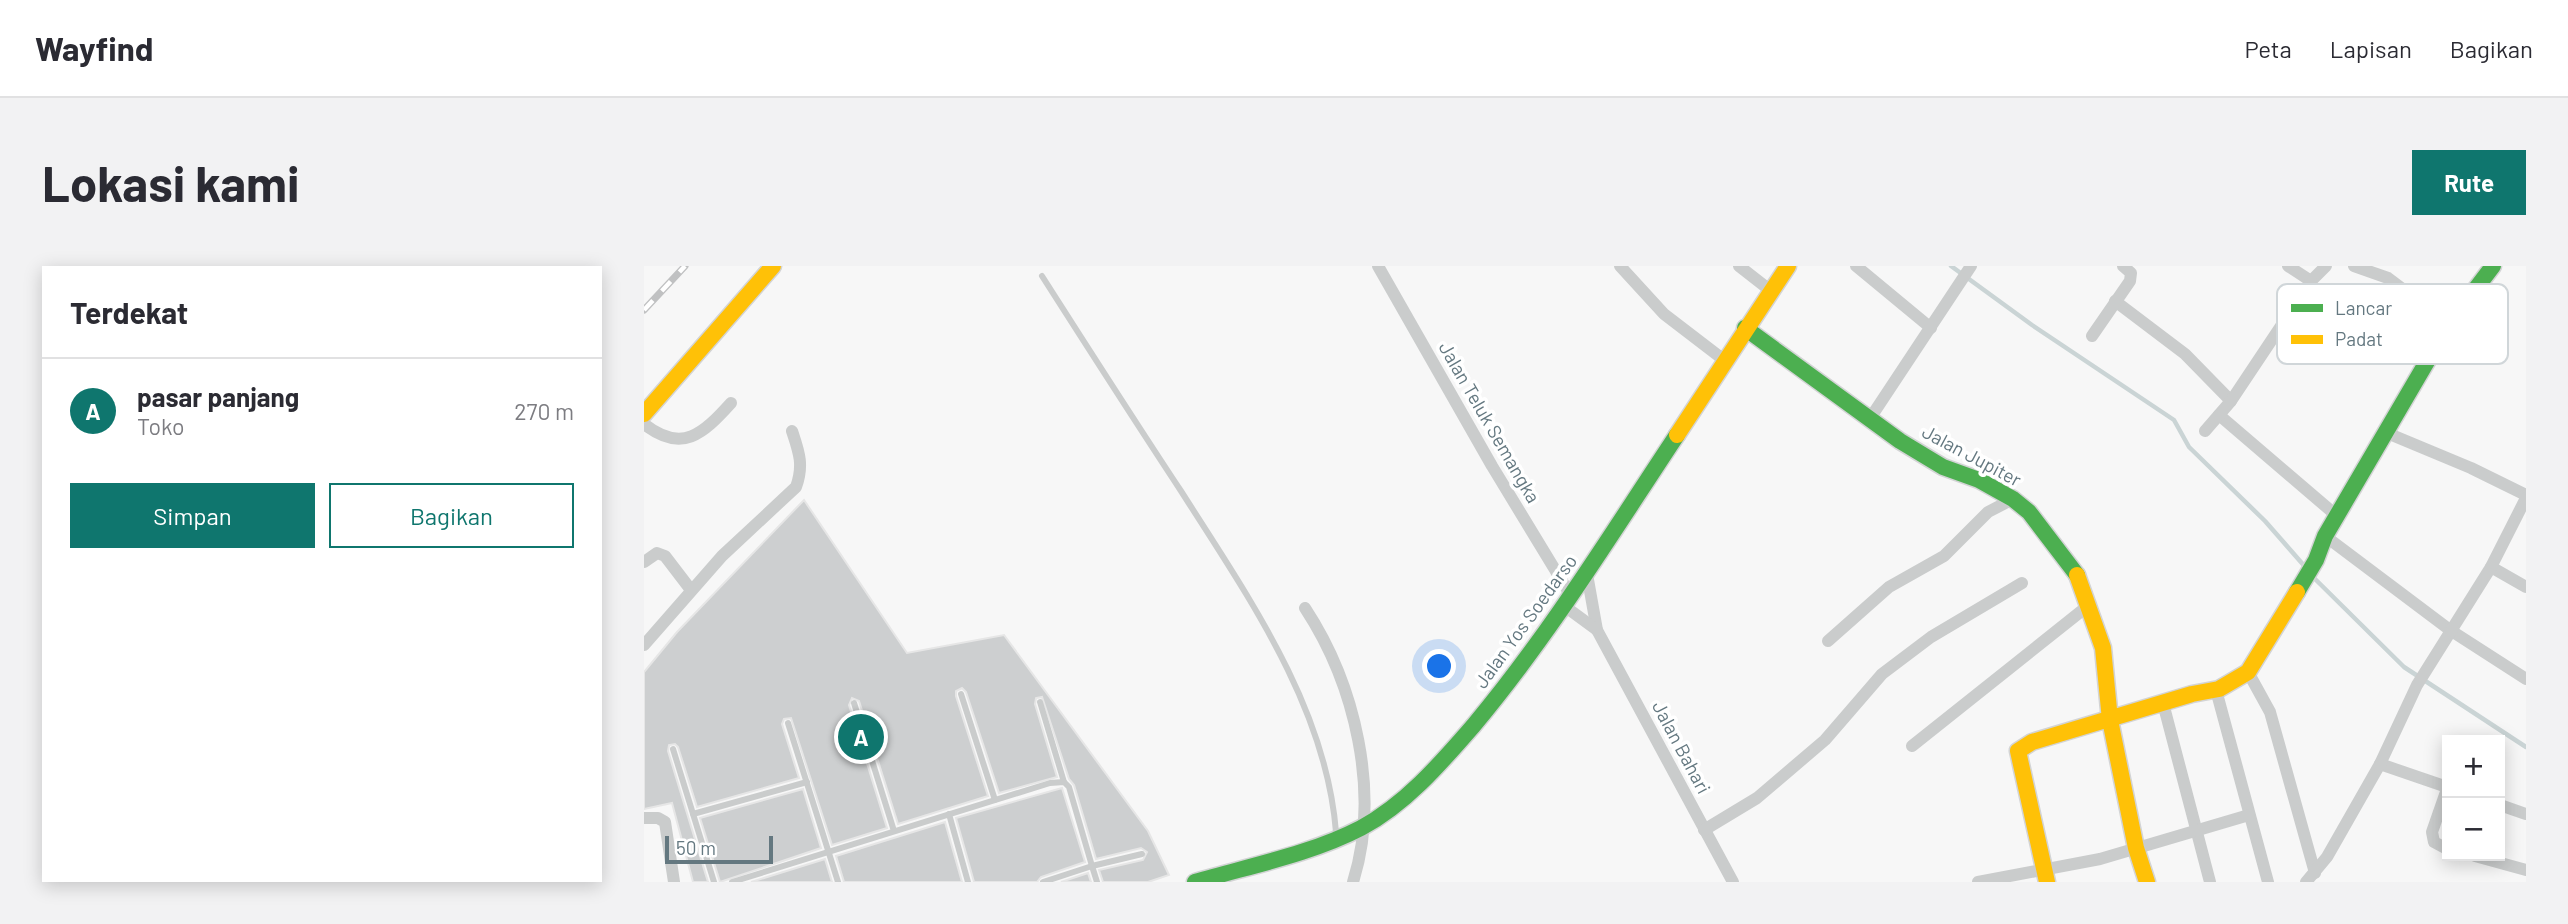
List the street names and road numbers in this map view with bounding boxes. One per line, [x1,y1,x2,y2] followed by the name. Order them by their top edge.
[1434,337,1546,507] street label: Jalan Teluk Semangka
[1919,419,2026,491] street label: Jalan Jupiter
[1469,550,1581,692] street label: Jalan Yos Soedarso
[1648,697,1716,797] street label: Jalan Bahari

